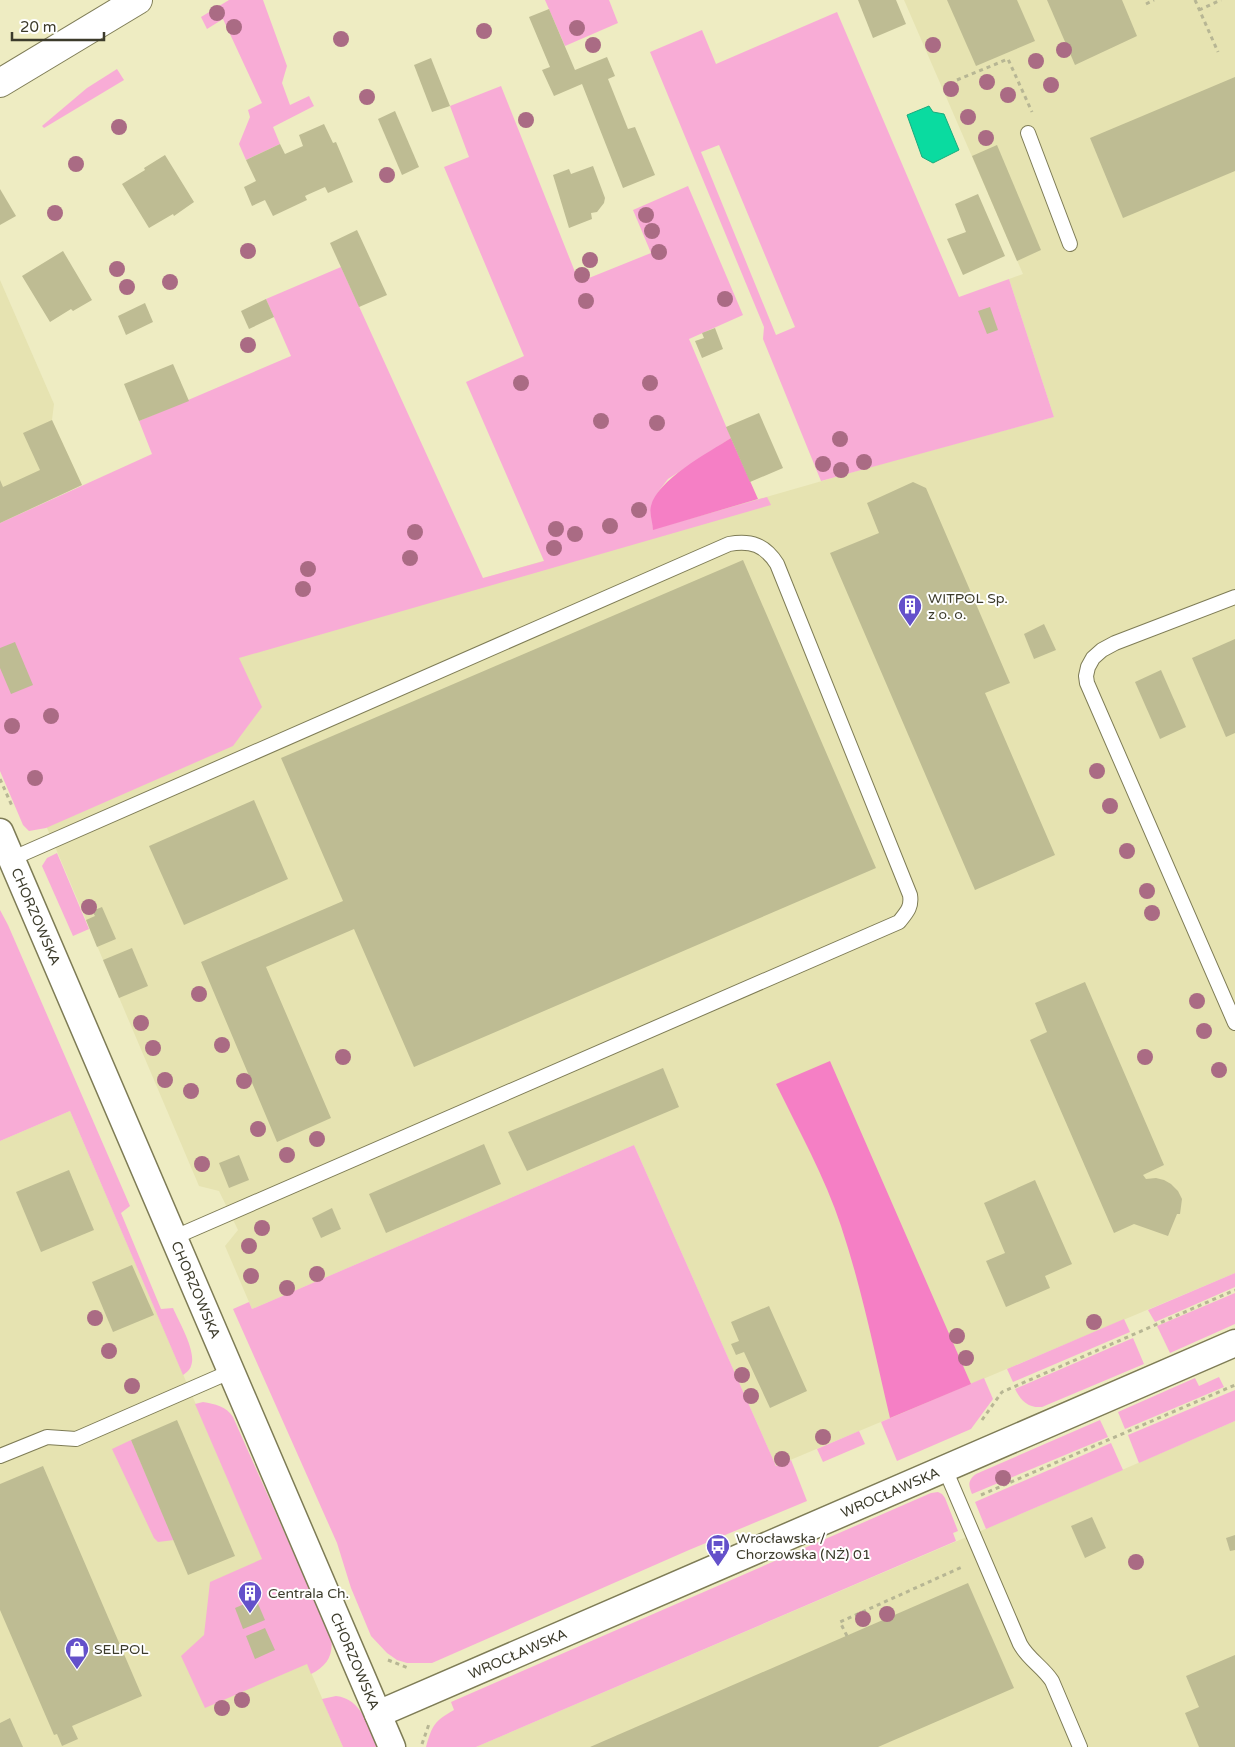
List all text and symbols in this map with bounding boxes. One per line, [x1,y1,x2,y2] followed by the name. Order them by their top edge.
[12,10,105,42] scale bar
[20,18,57,36] text: 20 m
[928,590,1008,623] place label: WITPOL Sp. z o. o.
[897,593,923,627] building icon: WITPOL Sp. z o. o.
[8,865,65,968] street label: CHORZOWSKA
[168,1238,224,1341] street label: CHORZOWSKA
[838,1463,942,1521] street label: WROCŁAWSKA
[736,1530,871,1563] place label: Wrocławska / Chorzowska (NŻ) 01
[705,1533,731,1567] bus stop icon: Wrocławska / Chorzowska (NŻ) 01
[237,1580,263,1614] building icon: Centrala Ch.
[268,1585,349,1602] place label: Centrala Ch.
[327,1610,384,1712] street label: CHORZOWSKA
[466,1625,569,1682] street label: WROCŁAWSKA
[64,1636,90,1670] shop icon: SELPOL
[94,1641,148,1658] place label: SELPOL

